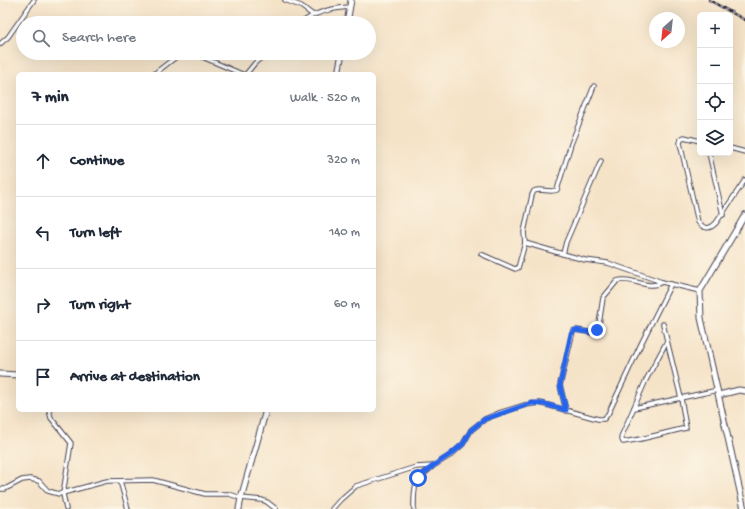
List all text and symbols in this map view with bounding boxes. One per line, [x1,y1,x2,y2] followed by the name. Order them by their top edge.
[649,12,685,48] north arrow
[697,12,733,156] map controls
[697,12,733,48] button: +
[16,16,376,60] search box
[30,27,52,49] icon: search
[62,29,136,47] text: Search here
[697,48,733,84] button: −
[697,84,733,120] button: locate
[32,88,69,108] text: 7 min
[290,91,360,106] text: Walk · 520 m
[697,120,733,156] button: layers
[32,150,54,172] icon: ahead
[70,152,124,170] text: Continue
[327,153,360,168] text: 320 m
[32,222,54,244] icon: left
[70,224,121,242] text: Turn left
[329,225,360,240] text: 140 m
[32,294,54,316] icon: right
[70,296,130,314] text: Turn right
[334,297,360,312] text: 60 m
[588,321,606,339] route end
[32,366,54,388] icon: arrive
[70,368,200,386] text: Arrive at destination
[409,469,427,487] route start

